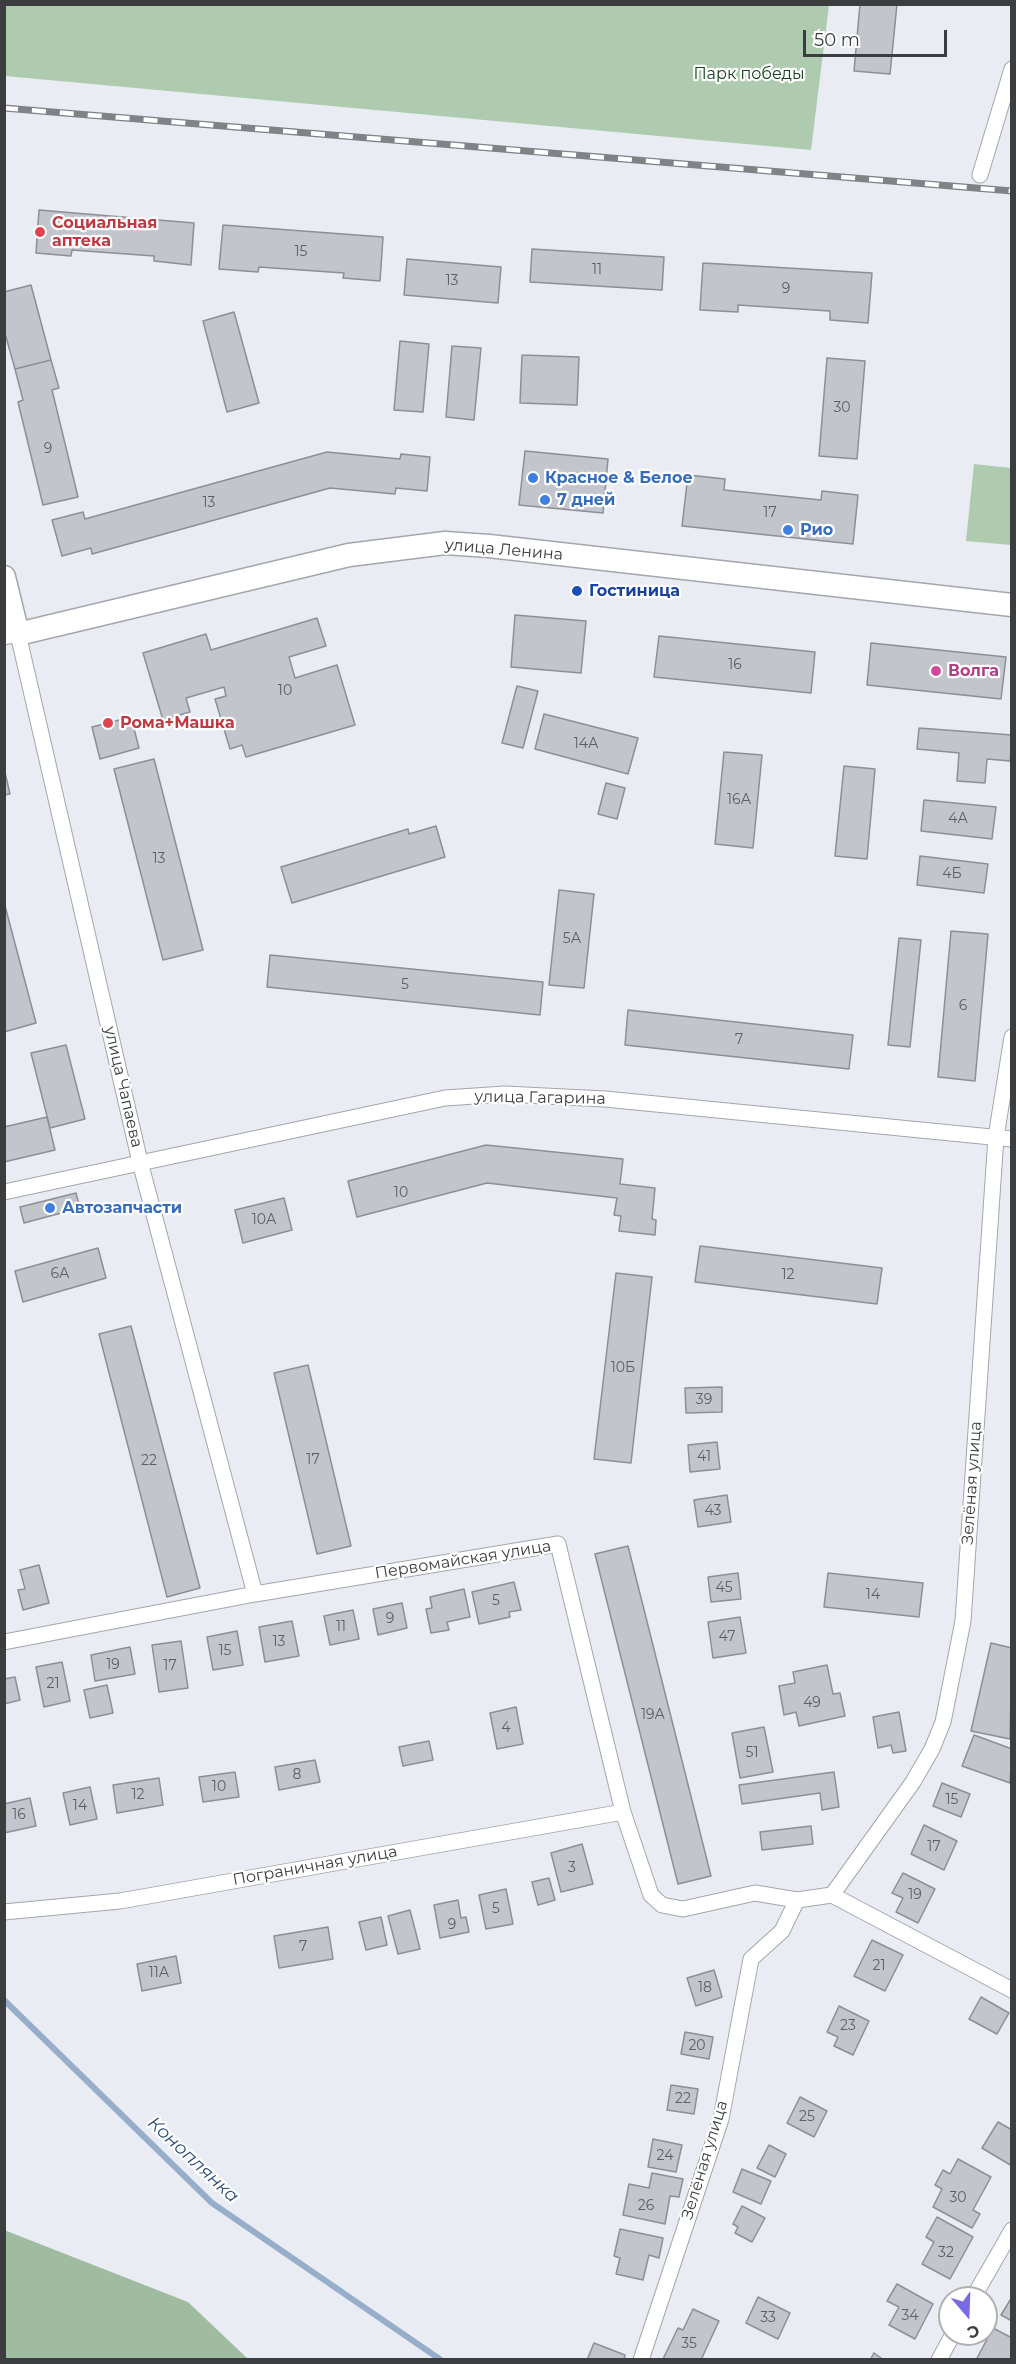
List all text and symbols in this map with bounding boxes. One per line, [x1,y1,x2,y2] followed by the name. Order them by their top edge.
[806,18,950,56] scale bar
[814,29,860,51] text: 50 m
[693,64,805,84] park label: Парк победы
[52,213,157,251] place label: Социальная аптека
[33,225,47,239] marker: Социальная аптека
[295,244,307,260] house number: 15
[592,262,602,278] house number: 11
[446,273,458,289] house number: 13
[782,281,790,297] house number: 9
[833,400,851,416] house number: 30
[44,441,52,457] house number: 9
[545,468,693,488] place label: Красное & Белое
[526,471,540,485] marker: Красное & Белое
[557,490,615,510] place label: 7 дней
[538,493,552,507] marker: 7 дней
[203,495,215,511] house number: 13
[763,505,777,521] house number: 17
[800,520,833,540] place label: Рио
[781,523,795,537] marker: Рио
[444,535,564,565] street label: улица Ленина
[589,581,680,601] place label: Гостиница
[570,584,584,598] marker: Гостиница
[728,657,742,673] house number: 16
[948,661,999,681] place label: Волга
[929,664,943,678] marker: Волга
[278,683,292,699] house number: 10
[120,713,235,733] place label: Рома+Машка
[101,716,115,730] marker: Рома+Машка
[574,736,598,752] house number: 14А
[727,792,751,808] house number: 16А
[948,811,968,827] house number: 4А
[153,851,165,867] house number: 13
[942,866,962,882] house number: 4Б
[563,931,581,947] house number: 5А
[401,977,409,993] house number: 5
[959,998,967,1014] house number: 6
[100,1024,146,1150] street label: улица Чапаева
[735,1032,743,1048] house number: 7
[474,1087,606,1109] street label: улица Гагарина
[394,1185,408,1201] house number: 10
[62,1198,182,1218] place label: Автозапчасти
[43,1201,57,1215] marker: Автозапчасти
[252,1212,276,1228] house number: 10А
[50,1266,70,1282] house number: 6А
[781,1267,795,1283] house number: 12
[611,1360,635,1376] house number: 10Б
[696,1392,712,1408] house number: 39
[958,1421,986,1545] street label: Зелёная улица
[697,1449,711,1465] house number: 41
[306,1452,320,1468] house number: 17
[141,1453,157,1469] house number: 22
[705,1503,721,1519] house number: 43
[373,1537,553,1583] street label: Первомайская улица
[715,1580,733,1596] house number: 45
[866,1587,880,1603] house number: 14
[492,1593,500,1609] house number: 5
[386,1611,394,1627] house number: 9
[336,1619,346,1635] house number: 11
[719,1629,735,1645] house number: 47
[273,1634,285,1650] house number: 13
[219,1643,231,1659] house number: 15
[106,1657,120,1673] house number: 19
[163,1658,177,1674] house number: 17
[46,1676,60,1692] house number: 21
[803,1695,821,1711] house number: 49
[641,1707,665,1723] house number: 19А
[501,1720,511,1736] house number: 4
[746,1745,758,1761] house number: 51
[293,1767,301,1783] house number: 8
[212,1779,226,1795] house number: 10
[131,1787,145,1803] house number: 12
[946,1792,958,1808] house number: 15
[73,1798,87,1814] house number: 14
[12,1807,26,1823] house number: 16
[927,1839,941,1855] house number: 17
[231,1842,399,1890] street label: Пограничная улица
[568,1860,576,1876] house number: 3
[908,1887,922,1903] house number: 19
[492,1901,500,1917] house number: 5
[448,1917,456,1933] house number: 9
[299,1939,307,1955] house number: 7
[872,1958,886,1974] house number: 21
[149,1965,169,1981] house number: 11А
[698,1980,712,1996] house number: 18
[840,2018,856,2034] house number: 23
[688,2038,706,2054] house number: 20
[675,2091,691,2107] house number: 22
[678,2098,732,2222] street label: Зелёная улица
[799,2109,815,2125] house number: 25
[143,2112,243,2208] water label: Коноплянка
[657,2148,673,2164] house number: 24
[949,2190,967,2206] house number: 30
[638,2198,654,2214] house number: 26
[938,2245,954,2261] house number: 32
[938,2286,998,2346] north arrow
[901,2308,919,2324] house number: 34
[760,2310,776,2326] house number: 33
[965,2321,982,2342] text: С
[681,2336,697,2352] house number: 35

